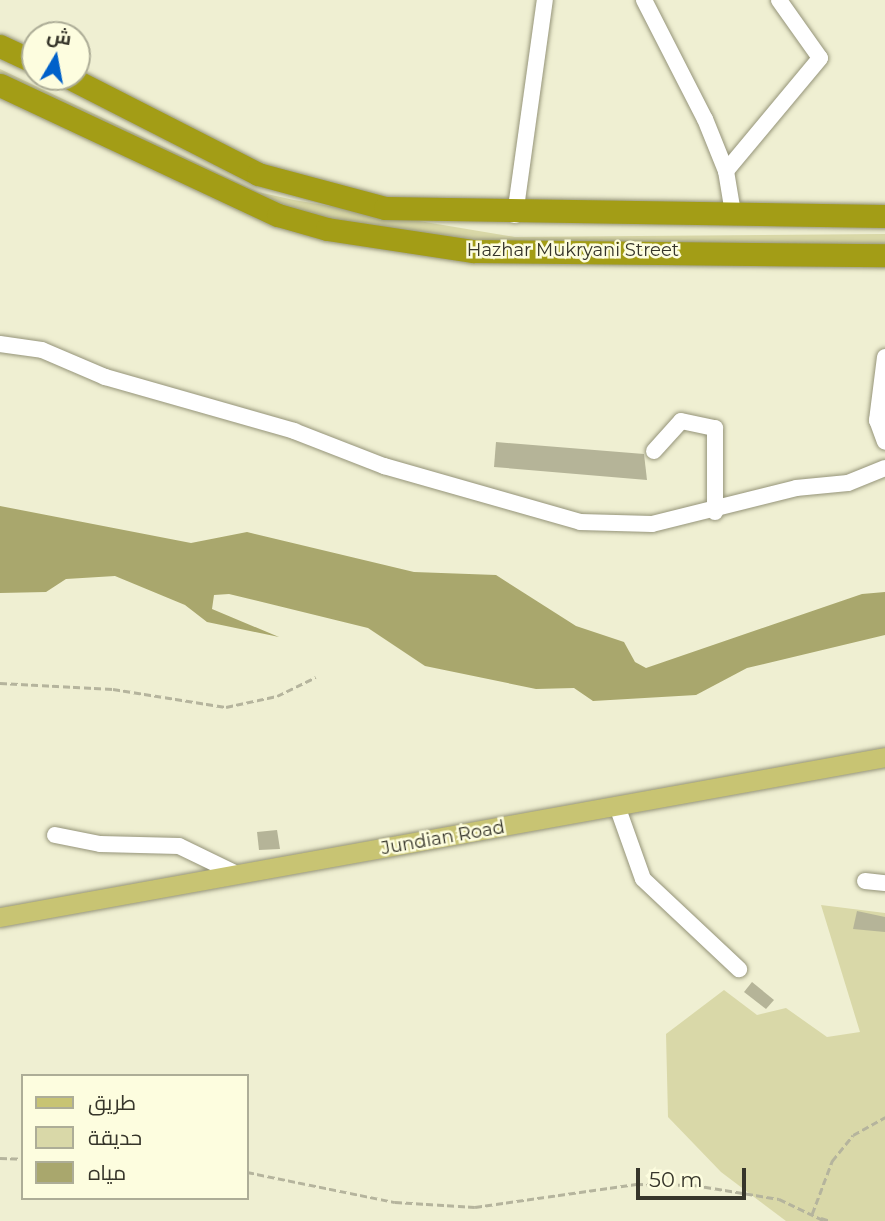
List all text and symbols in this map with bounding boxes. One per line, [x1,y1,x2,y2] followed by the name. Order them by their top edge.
[21,21,91,91] north arrow
[45,23,73,50] text: ش
[467,239,679,261] street label: Hazhar Mukryani Street
[380,817,506,859] street label: Jundian Road
[21,1074,248,1200] legend
[88,1090,136,1115] text: طريق
[88,1125,142,1150] text: حديقة
[640,1154,750,1198] scale bar
[88,1160,126,1185] text: مياه
[649,1167,703,1192] text: 50 m

